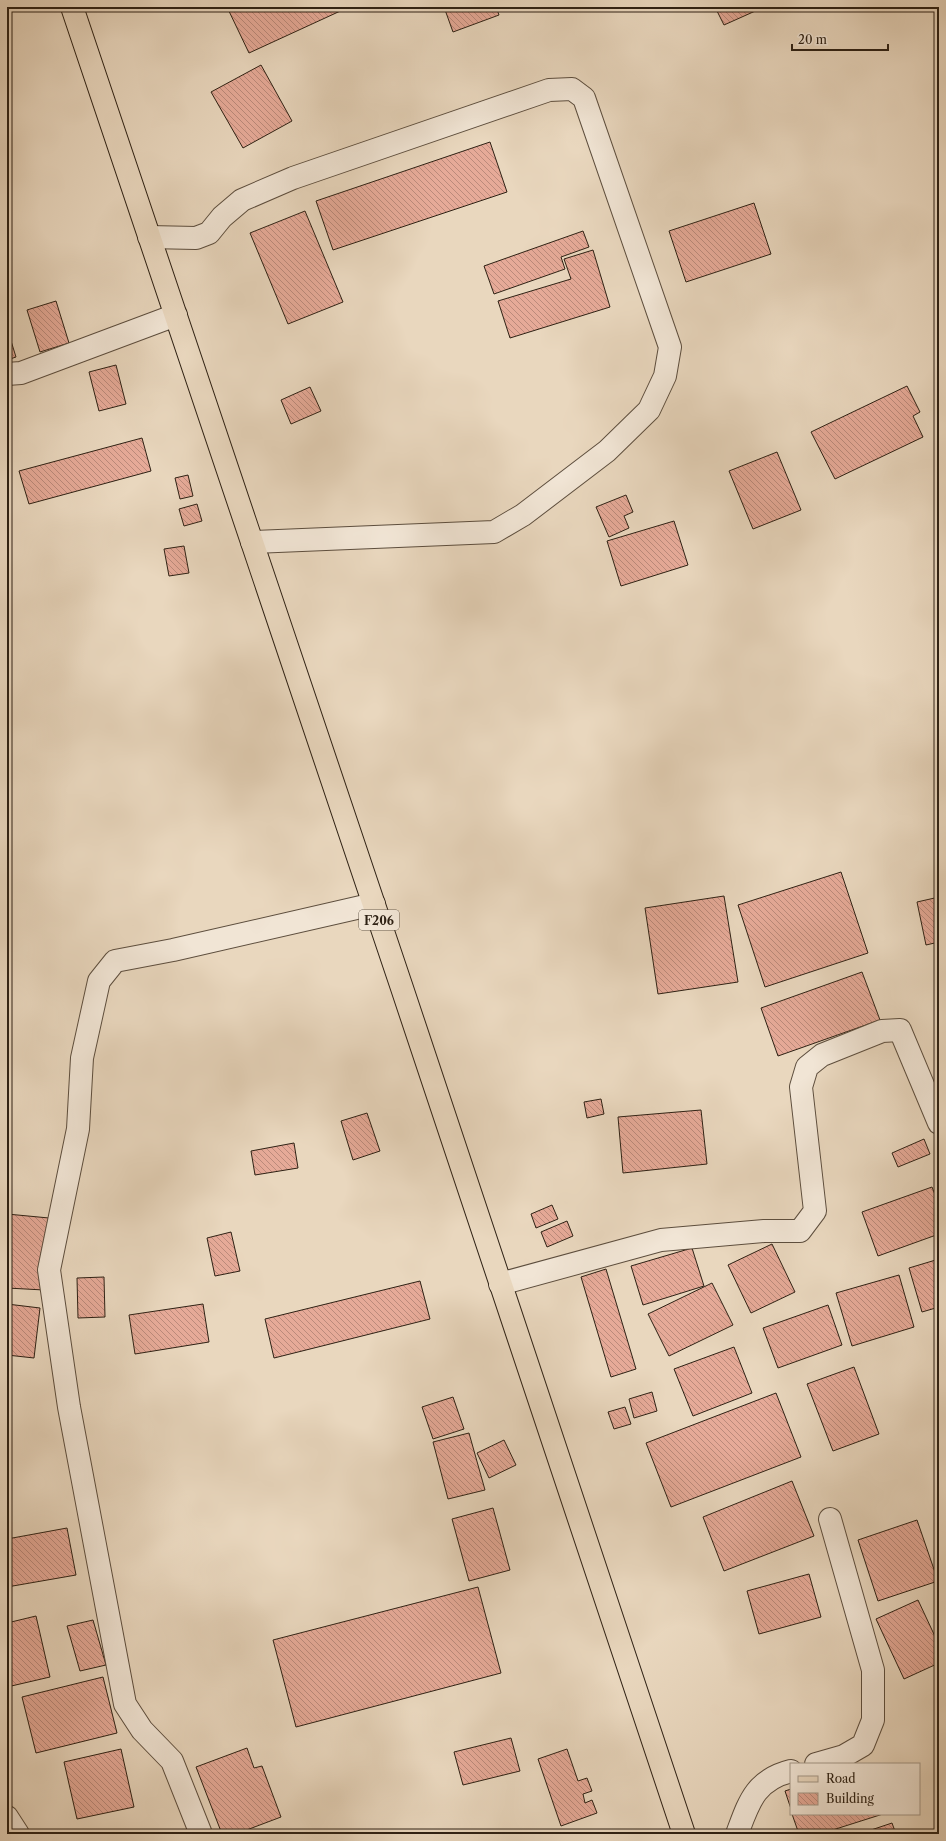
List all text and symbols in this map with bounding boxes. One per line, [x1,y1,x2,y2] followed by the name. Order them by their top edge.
[792,26,888,52] scale bar
[798,32,827,47] text: 20 m
[359,910,399,930] road number: F206
[790,1763,920,1815] legend
[826,1771,856,1786] text: Road
[826,1791,874,1806] text: Building

